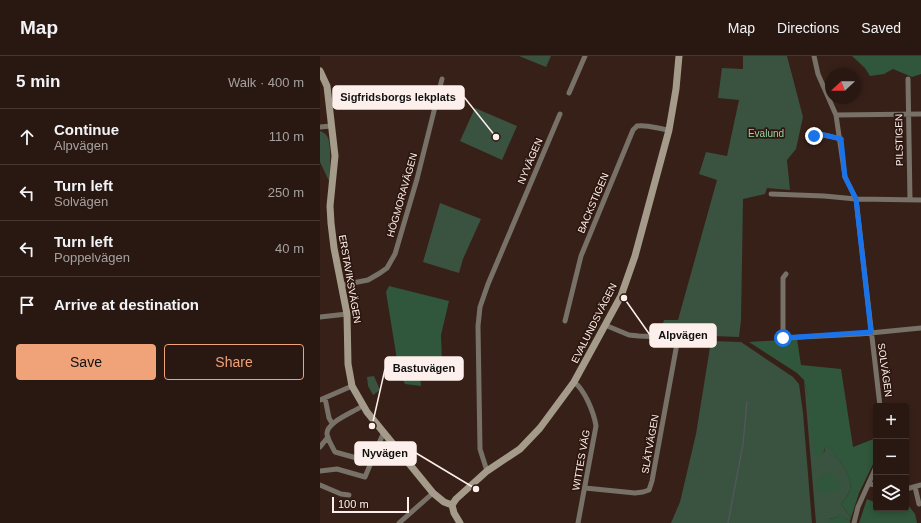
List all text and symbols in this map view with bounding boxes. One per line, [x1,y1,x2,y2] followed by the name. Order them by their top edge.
[20,17,58,38] text: Map
[728,20,755,36] text: Map
[777,20,839,36] text: Directions
[861,20,901,36] text: Saved
[825,68,861,104] north arrow
[16,72,60,91] text: 5 min
[228,75,304,90] text: Walk · 400 m
[333,86,464,109] callout: Sigfridsborgs lekplats
[340,91,456,103] text: Sigfridsborgs lekplats
[893,114,905,166] street label: PILSTIGEN
[54,121,119,138] text: Continue
[16,126,38,148] icon: ahead
[805,127,823,145] route end
[748,128,784,139] park label: Evalund
[269,129,304,144] text: 110 m
[515,136,545,186] street label: NYVÄGEN
[54,138,108,153] text: Alpvägen
[385,152,419,238] street label: HÖGMORAVÄGEN
[575,171,611,235] street label: BACKSTIGEN
[54,177,113,194] text: Turn left
[16,182,38,204] icon: left
[268,185,304,200] text: 250 m
[54,194,108,209] text: Solvägen
[54,233,113,250] text: Turn left
[337,234,363,324] street label: ERSTAVIKSVÄGEN
[16,238,38,260] icon: left
[275,241,304,256] text: 40 m
[54,250,130,265] text: Poppelvägen
[569,281,619,365] street label: EVALUNDSVÄGEN
[16,294,38,316] icon: arrive
[54,296,199,313] text: Arrive at destination
[650,324,716,347] callout: Alpvägen
[658,329,708,341] text: Alpvägen
[774,329,792,347] route start
[876,342,894,398] street label: SOLVÄGEN
[16,344,156,380] button: Save
[164,344,304,380] button: Share
[385,357,463,380] callout: Bastuvägen
[393,362,455,374] text: Bastuvägen
[873,403,909,511] map controls
[873,403,909,439] button: +
[639,413,661,475] street label: SLÄTVÄGEN
[570,428,592,491] street label: WITTES VÄG
[873,439,909,475] button: −
[355,442,416,465] callout: Nyvägen
[362,447,408,459] text: Nyvägen
[873,475,909,511] button: layers
[332,495,409,514] scale bar
[338,498,369,510] text: 100 m

